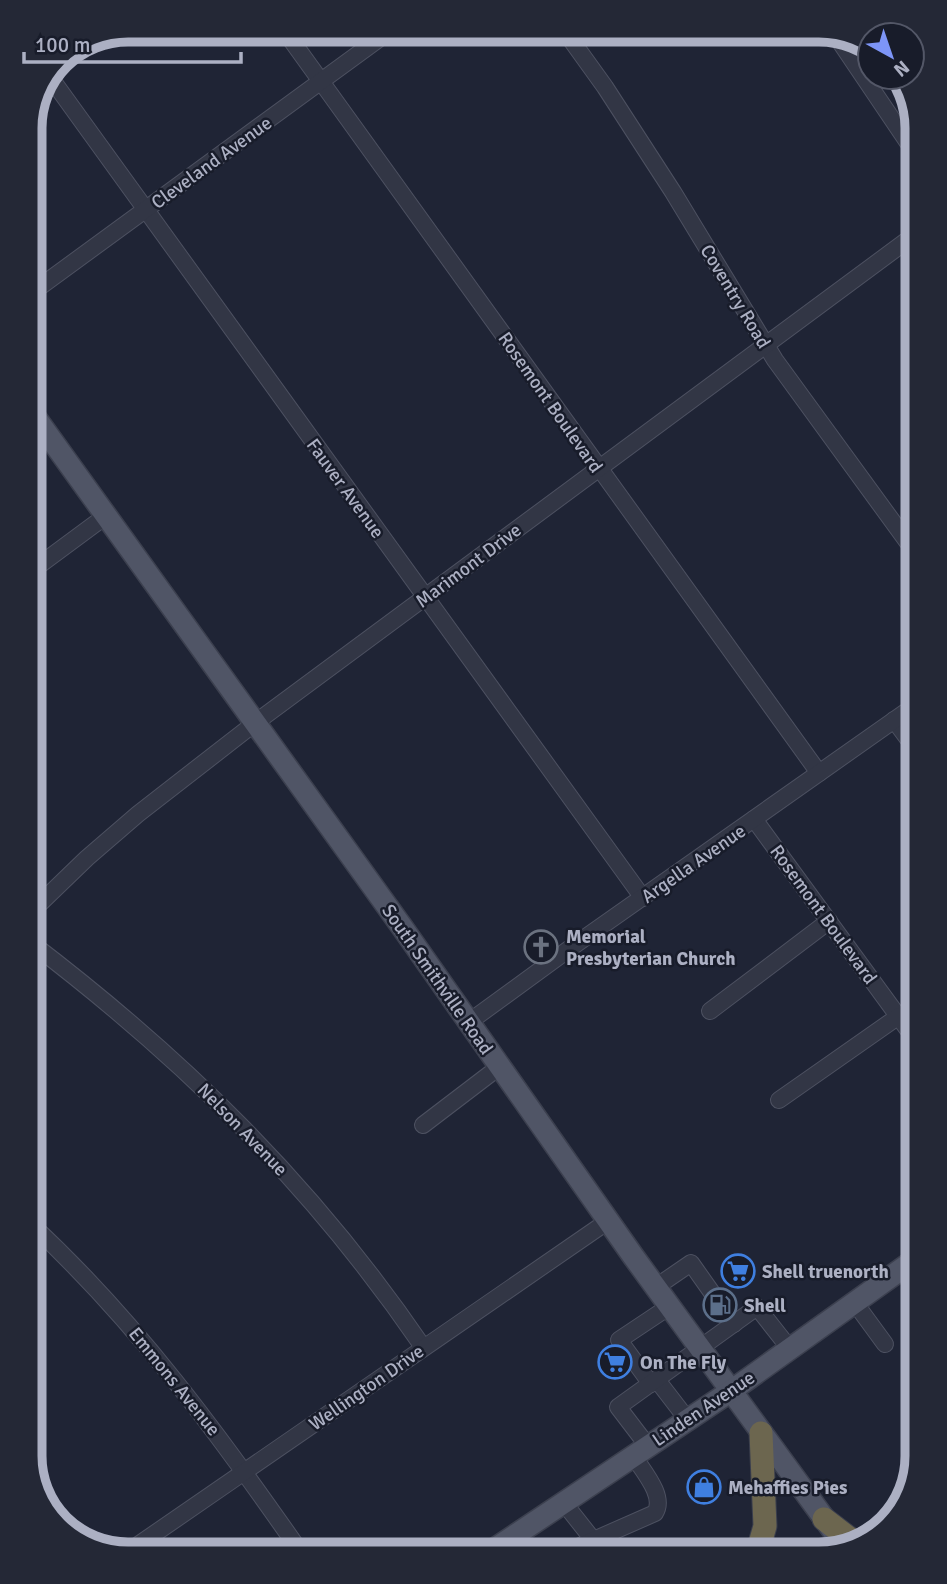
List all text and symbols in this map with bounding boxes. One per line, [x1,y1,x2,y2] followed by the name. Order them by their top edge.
[24,21,242,65] scale bar
[856,21,926,91] north arrow
[35,32,90,58] text: 100 m
[889,55,914,82] text: N
[147,111,277,215] street label: Cleveland Avenue
[695,240,776,353] street label: Coventry Road
[493,327,608,478] street label: Rosemont Boulevard
[301,434,390,543] street label: Fauver Avenue
[411,518,526,613] street label: Marimont Drive
[637,819,751,909] street label: Argella Avenue
[765,840,882,989] street label: Rosemont Boulevard
[376,900,498,1059] street label: South Smithville Road
[566,925,735,971] place label: Memorial Presbyterian Church
[522,928,560,966] church icon: Memorial Presbyterian Church
[192,1078,293,1181] street label: Nelson Avenue
[719,1252,757,1290] supermarket icon: Shell truenorth
[762,1260,889,1284] place label: Shell truenorth
[701,1286,739,1324] fuel station icon: Shell
[744,1294,786,1318] place label: Shell
[123,1322,225,1441] street label: Emmons Avenue
[305,1339,429,1436] street label: Wellington Drive
[596,1343,634,1381] supermarket icon: On The Fly
[640,1351,727,1375] place label: On The Fly
[648,1366,759,1452] street label: Linden Avenue
[685,1468,723,1506] shop icon: Mehaffies Pies
[728,1476,847,1500] place label: Mehaffies Pies

